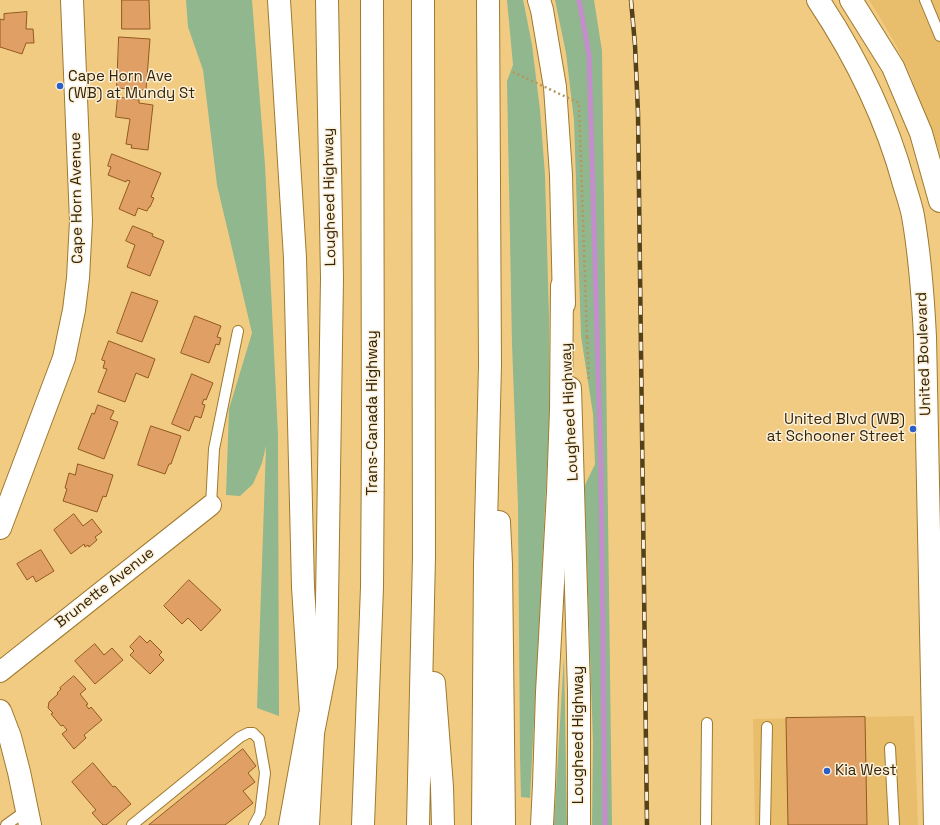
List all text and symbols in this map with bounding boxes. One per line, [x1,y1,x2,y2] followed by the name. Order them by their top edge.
[68,68,195,103] place label: Cape Horn Ave (WB) at Mundy St
[55,81,65,91] marker: Cape Horn Ave (WB) at Mundy St
[320,128,340,266] street label: Lougheed Highway
[67,132,87,264] street label: Cape Horn Avenue
[913,292,935,416] street label: United Boulevard
[364,330,382,496] street label: Trans-Canada Highway
[557,342,583,482] street label: Lougheed Highway
[767,411,905,446] place label: United Blvd (WB) at Schooner Street
[908,424,918,434] marker: United Blvd (WB) at Schooner Street
[52,544,158,632] street label: Brunette Avenue
[570,666,588,804] street label: Lougheed Highway
[835,762,897,780] place label: Kia West
[822,766,832,776] marker: Kia West

